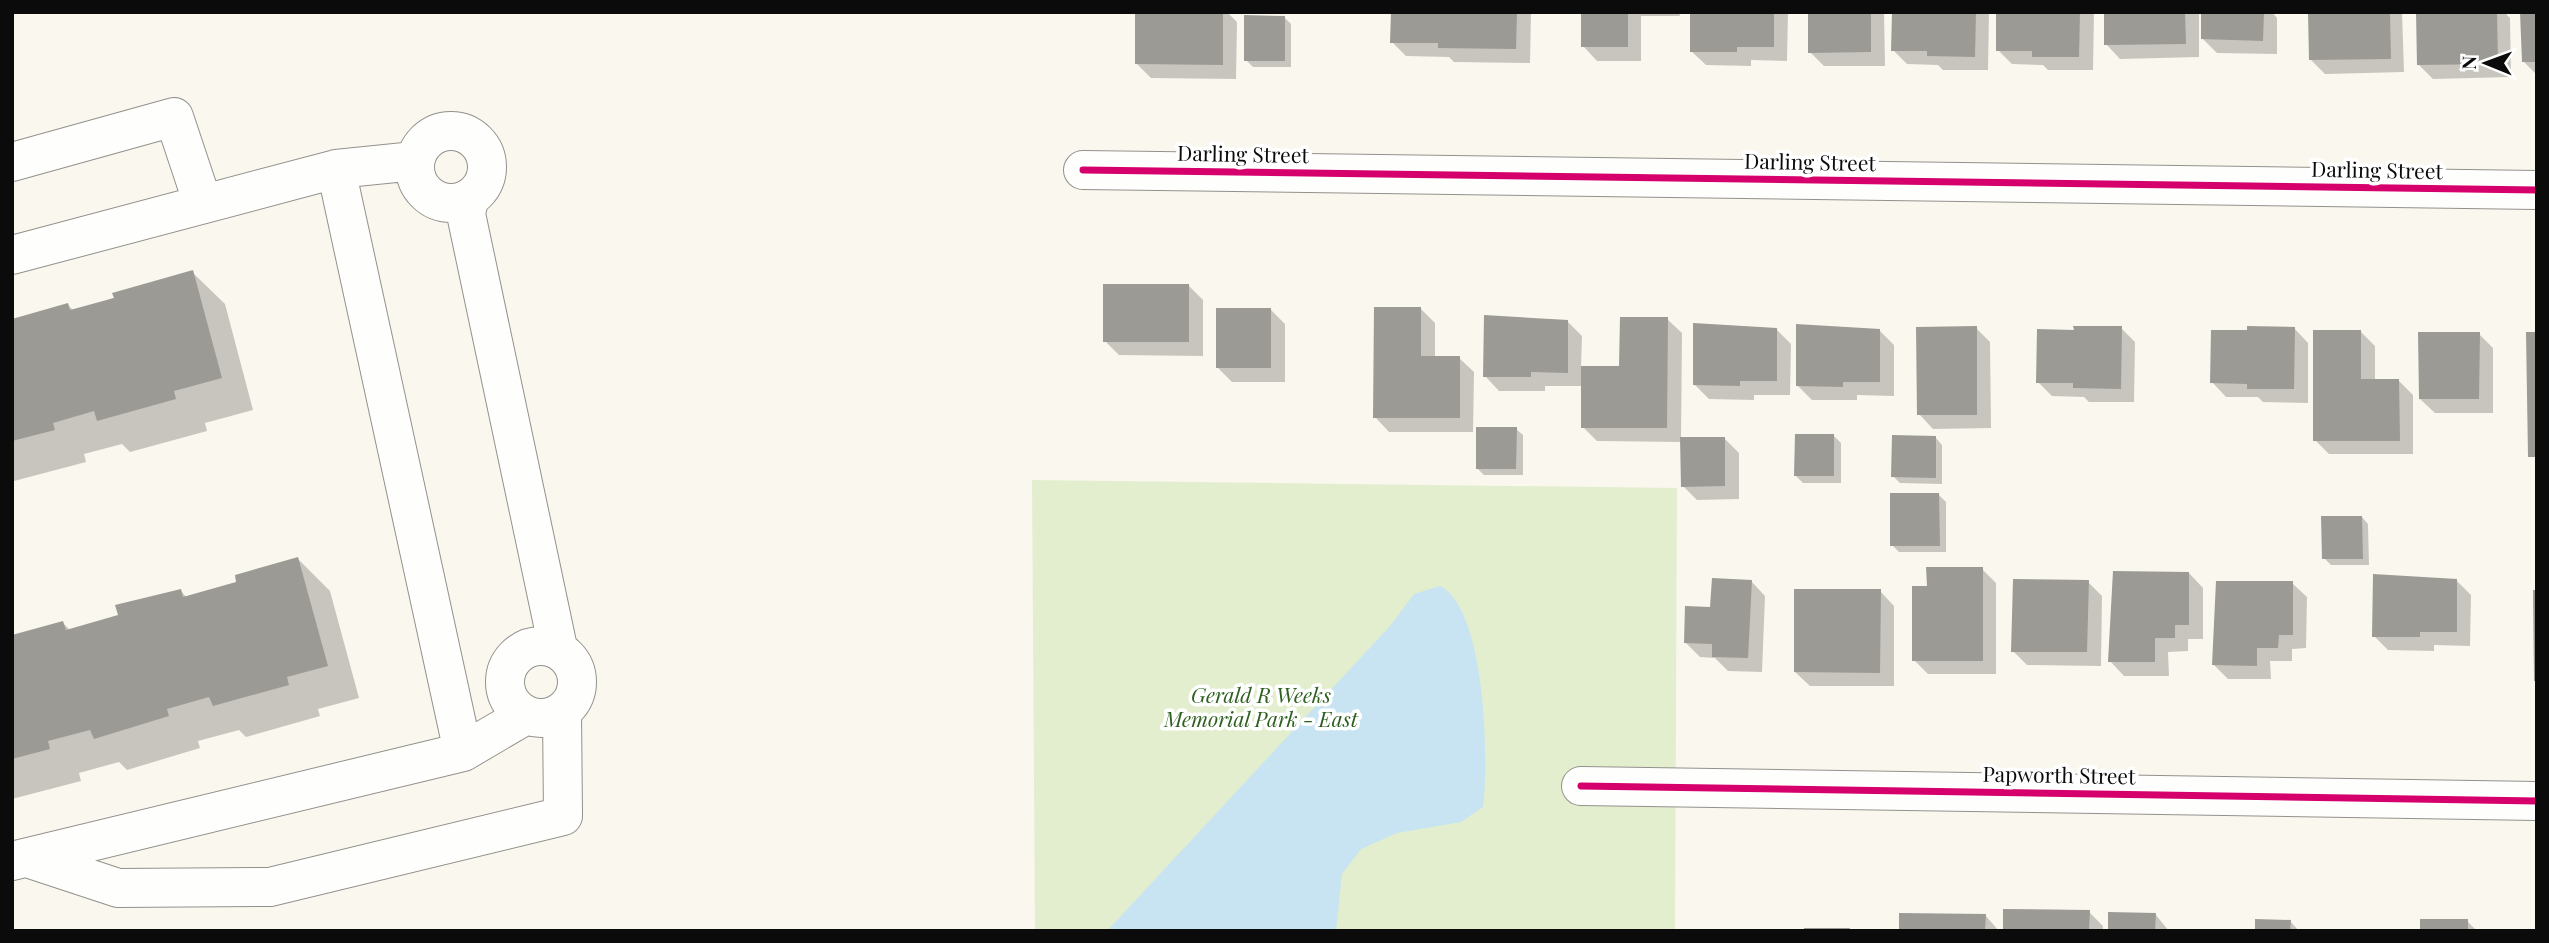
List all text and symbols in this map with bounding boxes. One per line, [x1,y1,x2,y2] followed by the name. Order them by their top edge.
[2451,28,2521,98] north arrow
[2455,55,2481,70] text: N
[1177,138,1310,168] street label: Darling Street
[1744,146,1877,176] street label: Darling Street
[2311,154,2444,184] street label: Darling Street
[1163,680,1359,732] park label: Gerald R Weeks Memorial Park - East
[1982,759,2136,789] street label: Papworth Street

